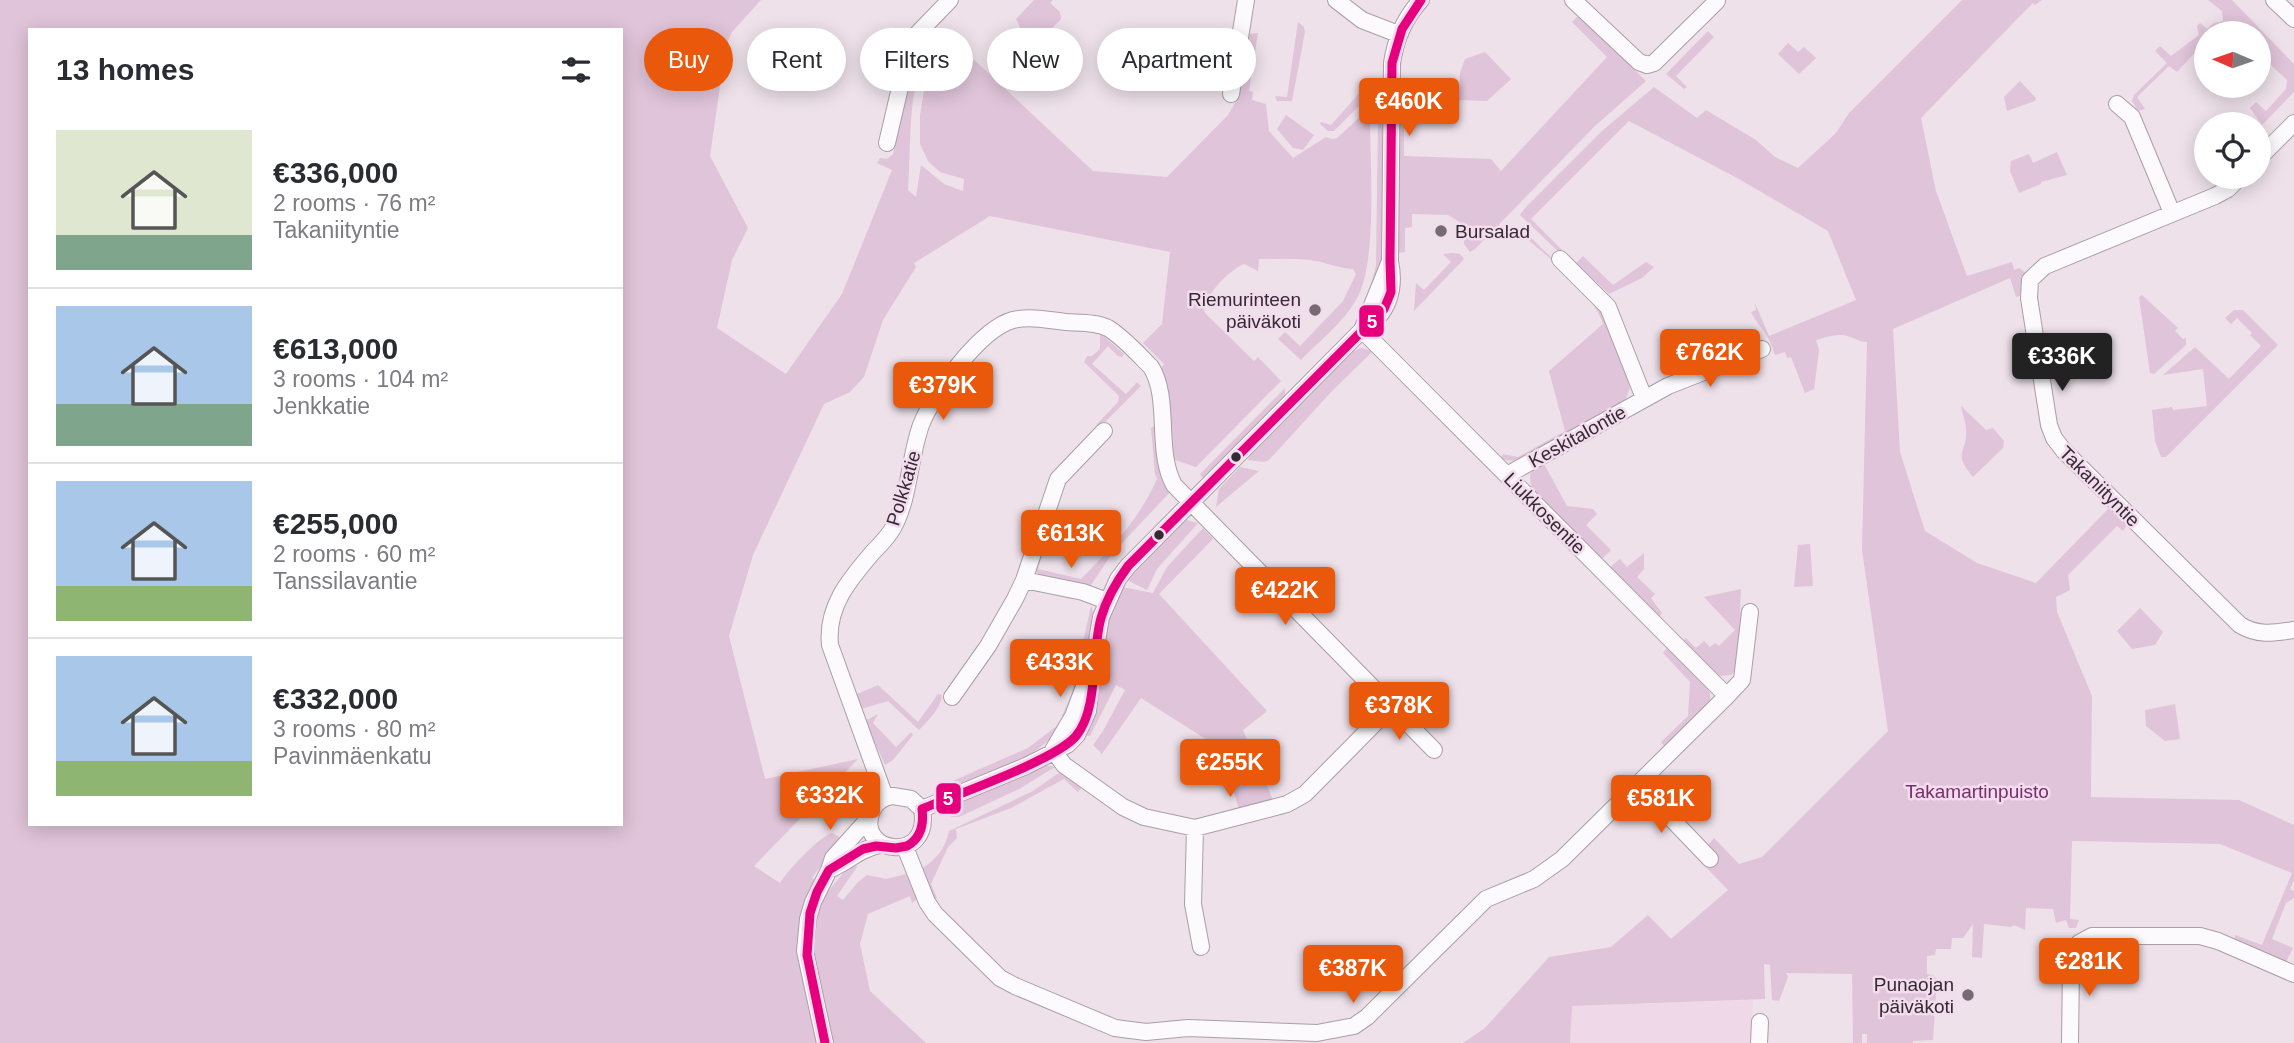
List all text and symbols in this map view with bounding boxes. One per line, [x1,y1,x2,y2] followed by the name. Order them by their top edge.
[2194,21,2272,98] north arrow
[2194,21,2271,189] map controls
[644,28,733,91] chip: Buy
[747,28,846,91] chip: Rent
[860,28,973,91] chip: Filters
[987,28,1083,91] chip: New
[1097,28,1256,91] chip: Apartment
[557,51,595,89] icon: filters
[56,53,194,86] text: 13 homes
[1360,78,1458,138] pin: €460K
[1375,88,1443,114] text: €460K
[2194,112,2271,189] button: locate
[273,156,398,189] text: €336,000
[112,158,196,242] icon: home
[273,190,435,216] text: 2 rooms · 76 m²
[273,217,400,243] text: Takaniityntie
[1455,221,1530,242] place label: Bursalad
[1433,223,1449,239] marker: Bursalad
[1188,289,1301,332] place label: Riemurinteen päiväkoti
[1307,302,1323,318] marker: Riemurinteen päiväkoti
[1358,304,1385,338] line badge: 5
[1367,311,1378,332] text: 5
[1661,330,1759,389] pin: €762K
[273,332,398,365] text: €613,000
[112,334,196,418] icon: home
[2013,334,2111,393] pin: €336K
[1676,339,1744,365] text: €762K
[2028,343,2096,369] text: €336K
[894,362,992,422] pin: €379K
[273,366,448,392] text: 3 rooms · 104 m²
[909,372,977,398] text: €379K
[273,393,370,419] text: Jenkkatie
[1525,401,1629,472] street label: Keskitalontie
[2055,442,2144,531] street label: Takaniityntie
[882,448,925,528] street label: Polkkatie
[1229,450,1243,464] unlabelled marker
[1500,469,1589,558] street label: Liukkosentie
[273,507,398,540] text: €255,000
[112,509,196,593] icon: home
[1022,510,1120,570] pin: €613K
[1037,520,1105,546] text: €613K
[1152,528,1166,542] unlabelled marker
[273,541,435,567] text: 2 rooms · 60 m²
[273,568,417,594] text: Tanssilavantie
[1236,568,1334,627] pin: €422K
[1251,577,1319,603] text: €422K
[1011,640,1109,699] pin: €433K
[1026,649,1094,675] text: €433K
[273,682,398,715] text: €332,000
[1350,682,1448,742] pin: €378K
[112,684,196,768] icon: home
[1365,692,1433,718] text: €378K
[273,716,435,742] text: 3 rooms · 80 m²
[1181,740,1279,799] pin: €255K
[273,743,432,769] text: Pavinmäenkatu
[1196,749,1264,775] text: €255K
[781,772,879,832] pin: €332K
[1612,776,1710,835] pin: €581K
[1905,781,2049,802] park label: Takamartinpuisto
[796,782,864,808] text: €332K
[935,782,962,815] line badge: 5
[1627,785,1695,811] text: €581K
[943,788,954,809] text: 5
[2040,939,2138,998] pin: €281K
[1304,946,1402,1005] pin: €387K
[2055,948,2123,974] text: €281K
[1319,955,1387,981] text: €387K
[1874,974,1954,1017] place label: Punaojan päiväkoti
[1960,987,1976,1003] marker: Punaojan päiväkoti

